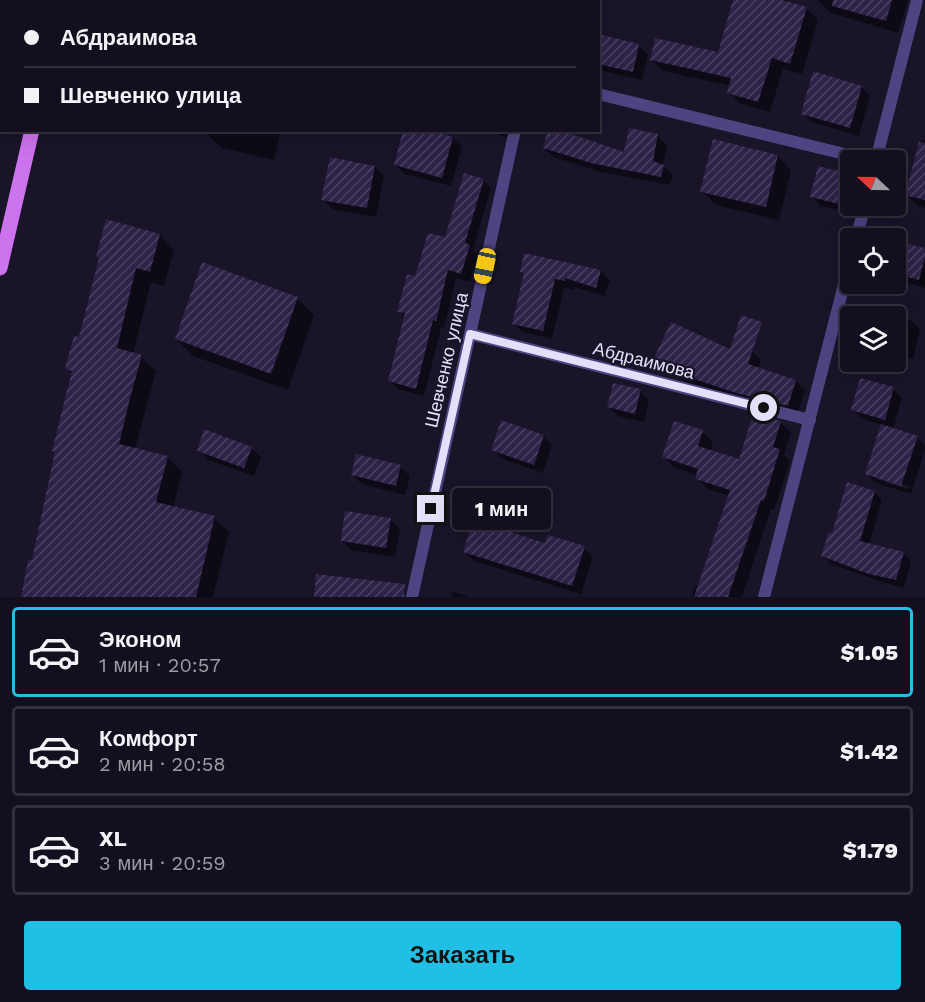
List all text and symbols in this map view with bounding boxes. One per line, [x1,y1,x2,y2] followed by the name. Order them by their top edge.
[60,25,197,50] text: Абдраимова
[60,83,241,108] text: Шевченко улица
[840,150,906,216] north arrow
[840,150,906,372] map controls
[840,228,906,294] button: locate
[472,247,498,285] car
[420,289,472,430] street label: Шевченко улица
[840,306,906,372] button: layers
[591,337,698,383] street label: Абдраимова
[750,394,777,421] route start
[452,488,551,530] callout: 1 мин
[417,495,444,522] route end
[475,497,528,521] text: 1 мин
[27,625,81,679] icon: car
[99,627,182,652] text: Эконом
[841,640,898,665] text: $1.05
[99,653,221,677] text: 1 мин · 20:57
[27,724,81,778] icon: car
[99,726,198,751] text: Комфорт
[840,739,898,764] text: $1.42
[99,752,226,776] text: 2 мин · 20:58
[27,823,81,877] icon: car
[99,826,127,851] text: XL
[843,838,898,863] text: $1.79
[99,851,226,875] text: 3 мин · 20:59
[24,921,901,990] button: Заказать

